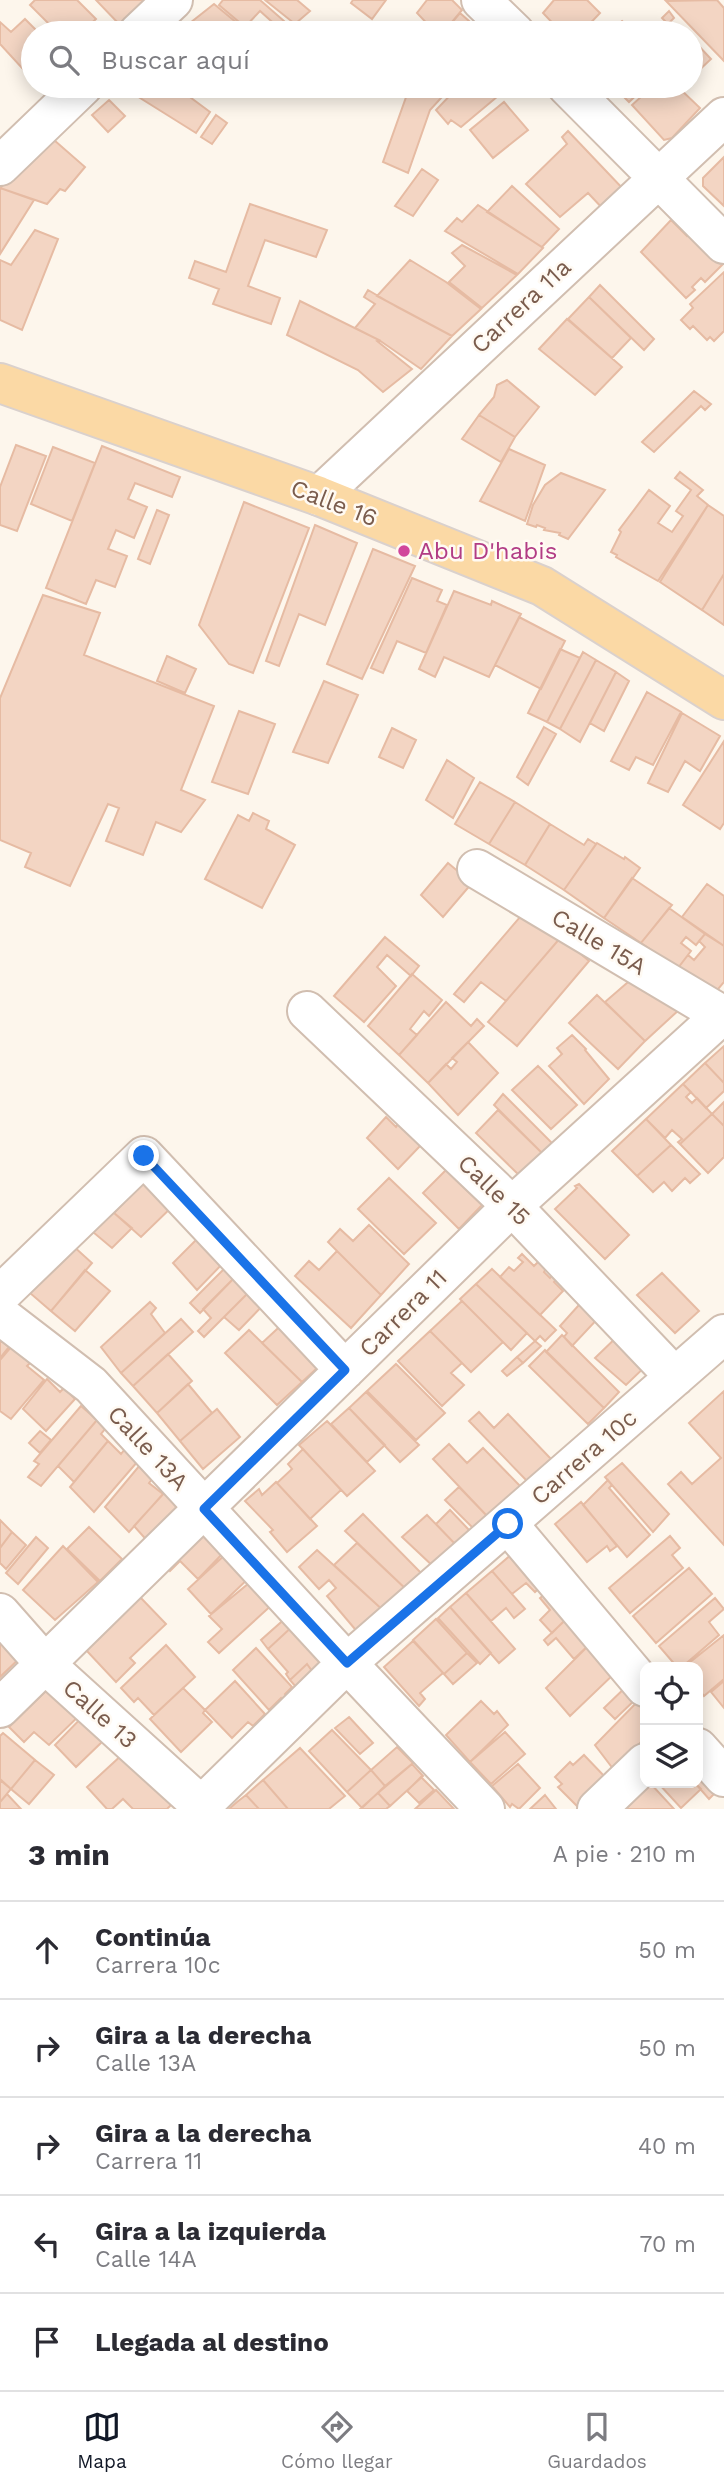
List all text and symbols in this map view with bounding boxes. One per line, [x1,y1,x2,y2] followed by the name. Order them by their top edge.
[21,21,703,98] search box
[45,41,83,79] icon: search
[101,45,250,75] text: Buscar aquí
[466,253,576,359] street label: Carrera 11a
[287,474,381,532] street label: Calle 16
[418,537,557,565] place label: Abu D'habis
[396,543,412,559] marker: Abu D'habis
[547,903,652,981] street label: Calle 15A
[128,1140,159,1171] route end
[452,1149,536,1231] street label: Calle 15
[353,1263,453,1363] street label: Carrera 11
[102,1400,194,1496] street label: Calle 13A
[525,1403,643,1511] street label: Carrera 10c
[492,1508,523,1539] route start
[640,1662,703,1788] map controls
[640,1662,703,1725] button: locate
[57,1674,143,1754] street label: Calle 13
[640,1725,703,1788] button: layers
[28,1837,110,1872] text: 3 min
[553,1841,696,1868] text: A pie · 210 m
[95,1922,211,1952] text: Continúa
[28,1931,66,1969] icon: ahead
[639,1937,696,1964] text: 50 m
[95,1952,221,1979] text: Carrera 10c
[95,2020,311,2050] text: Gira a la derecha
[28,2029,66,2067] icon: right
[639,2035,696,2062] text: 50 m
[95,2050,196,2077] text: Calle 13A
[95,2118,311,2148] text: Gira a la derecha
[28,2127,66,2165] icon: right
[638,2133,696,2160] text: 40 m
[95,2148,202,2175] text: Carrera 11
[95,2216,326,2246] text: Gira a la izquierda
[28,2225,66,2263] icon: left
[639,2231,696,2258] text: 70 m
[95,2246,197,2273] text: Calle 14A
[28,2323,66,2361] icon: arrive
[95,2327,329,2357] text: Llegada al destino
[77,2408,127,2473] tab: Mapa
[281,2408,393,2473] tab: Cómo llegar
[547,2408,647,2473] tab: Guardados

